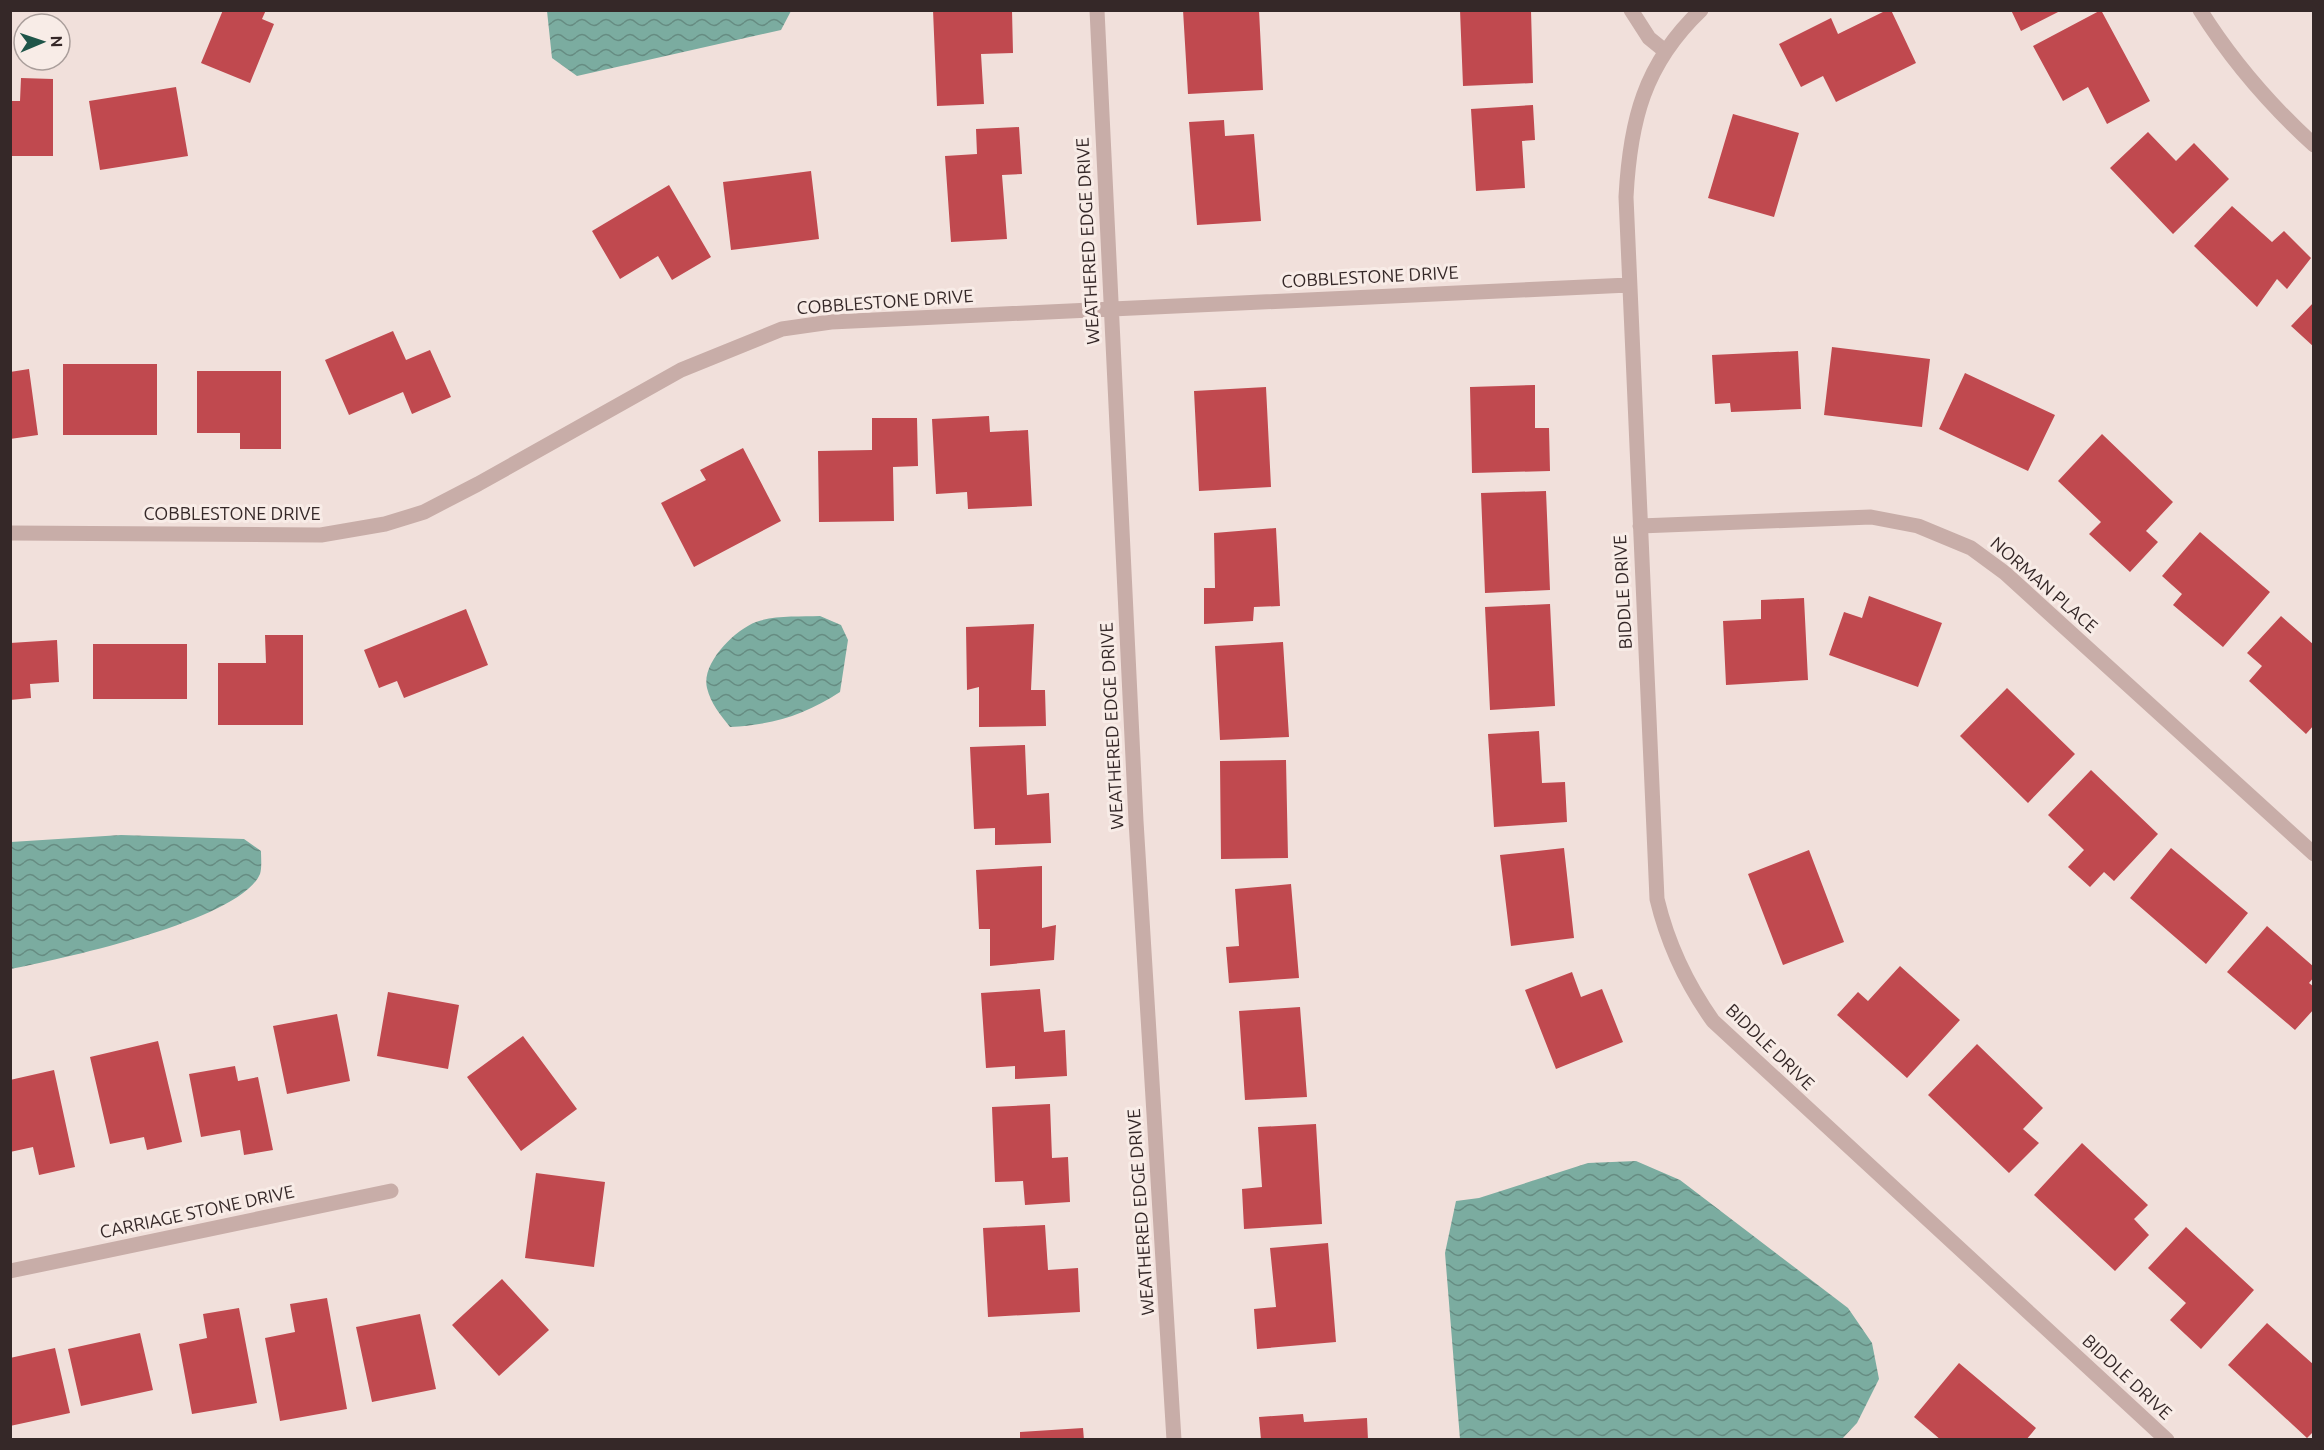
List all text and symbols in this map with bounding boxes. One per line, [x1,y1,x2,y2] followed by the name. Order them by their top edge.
[12,12,72,72] north arrow
[48,35,66,48] text: N
[1072,137,1102,345] street label: WEATHERED EDGE DRIVE
[1281,261,1459,291] street label: COBBLESTONE DRIVE
[796,285,974,317] street label: COBBLESTONE DRIVE
[143,503,321,523] street label: COBBLESTONE DRIVE
[1987,532,2102,636] street label: NORMAN PLACE
[1609,534,1635,650] street label: BIDDLE DRIVE
[1096,622,1126,830] street label: WEATHERED EDGE DRIVE
[1722,999,1819,1093] street label: BIDDLE DRIVE
[1123,1108,1157,1316] street label: WEATHERED EDGE DRIVE
[98,1181,296,1241] street label: CARRIAGE STONE DRIVE
[2079,1330,2177,1423] street label: BIDDLE DRIVE

